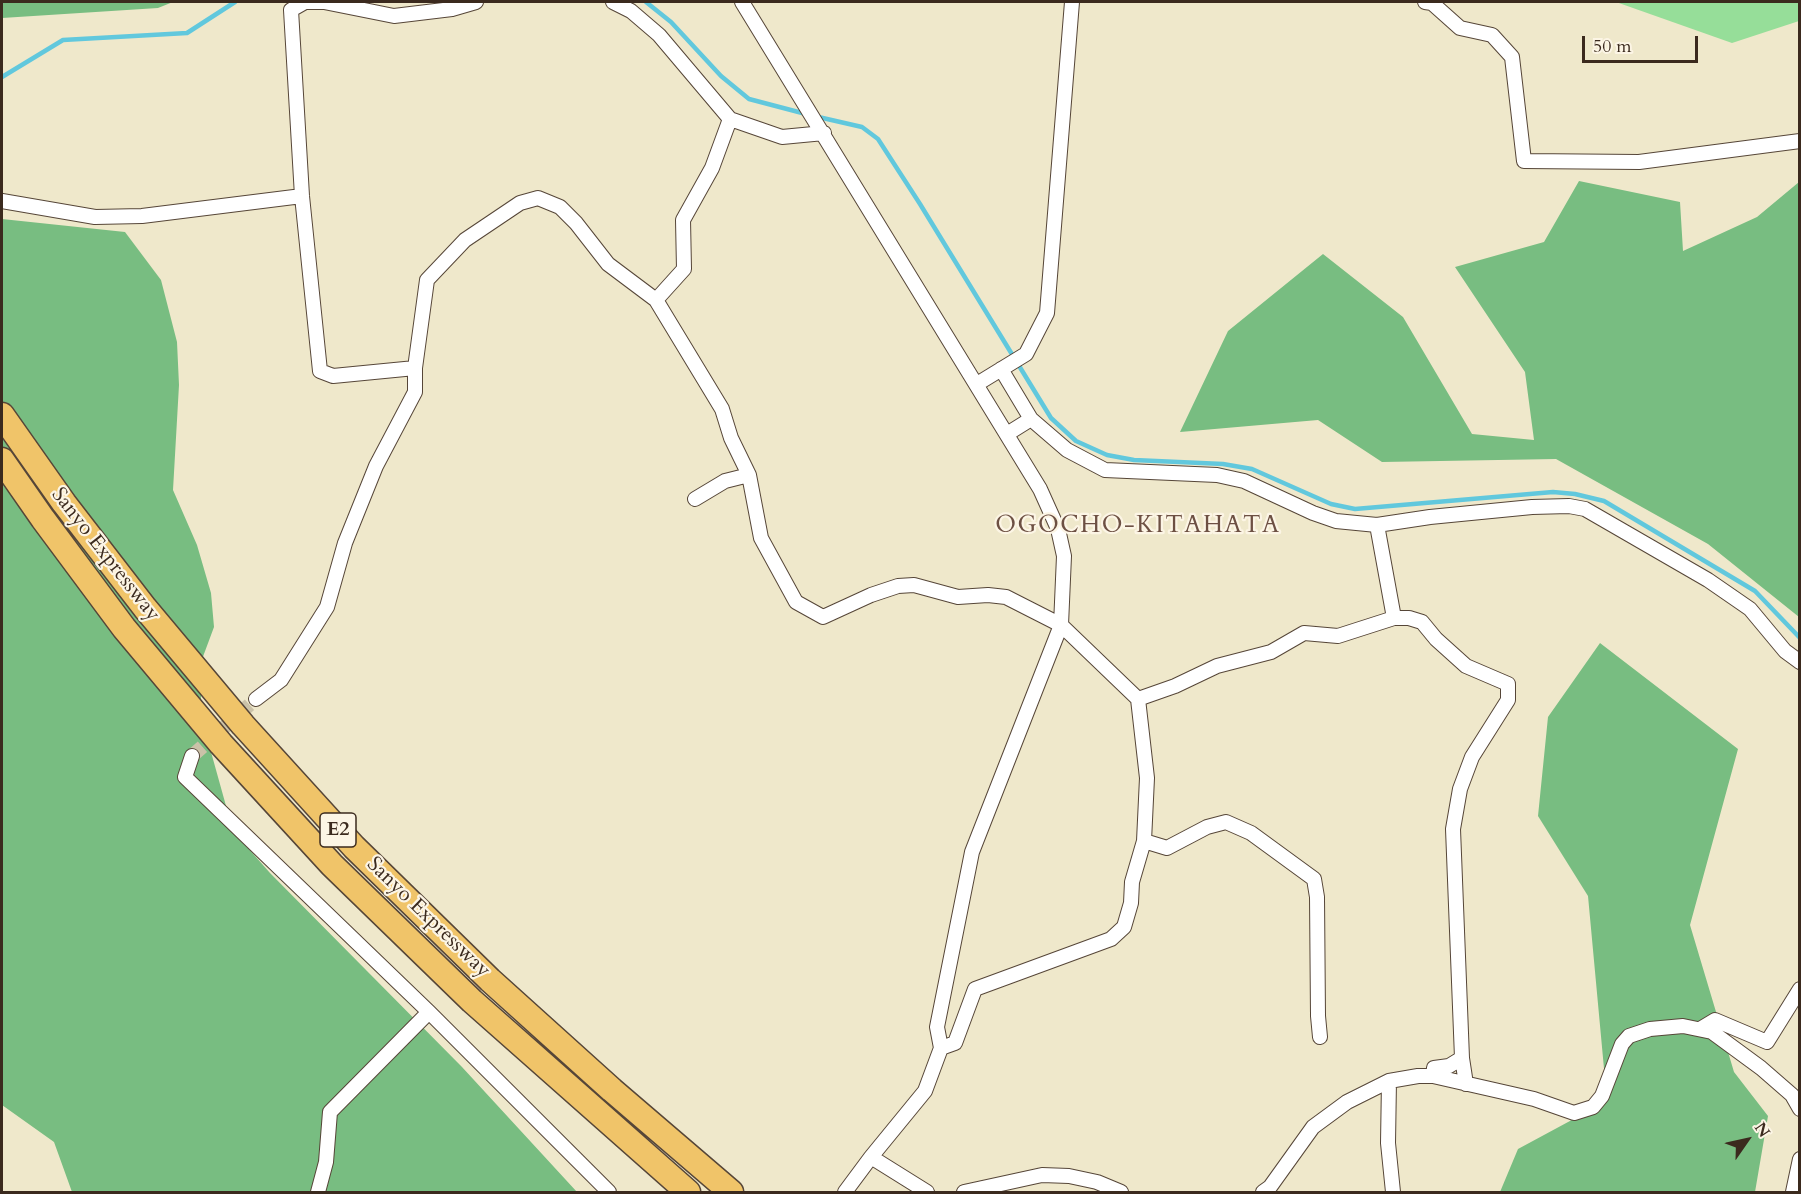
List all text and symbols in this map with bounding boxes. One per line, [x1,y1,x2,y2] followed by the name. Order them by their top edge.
[1585,24,1700,62] scale bar
[1593,34,1632,59] text: 50 m
[45,483,165,627] street label: Sanyo Expressway
[995,512,1281,540] district label: OGOCHO-KITAHATA
[320,813,356,847] road number: E2
[361,853,495,983] street label: Sanyo Expressway
[1717,1110,1777,1170] north arrow
[1749,1118,1775,1142] text: N

